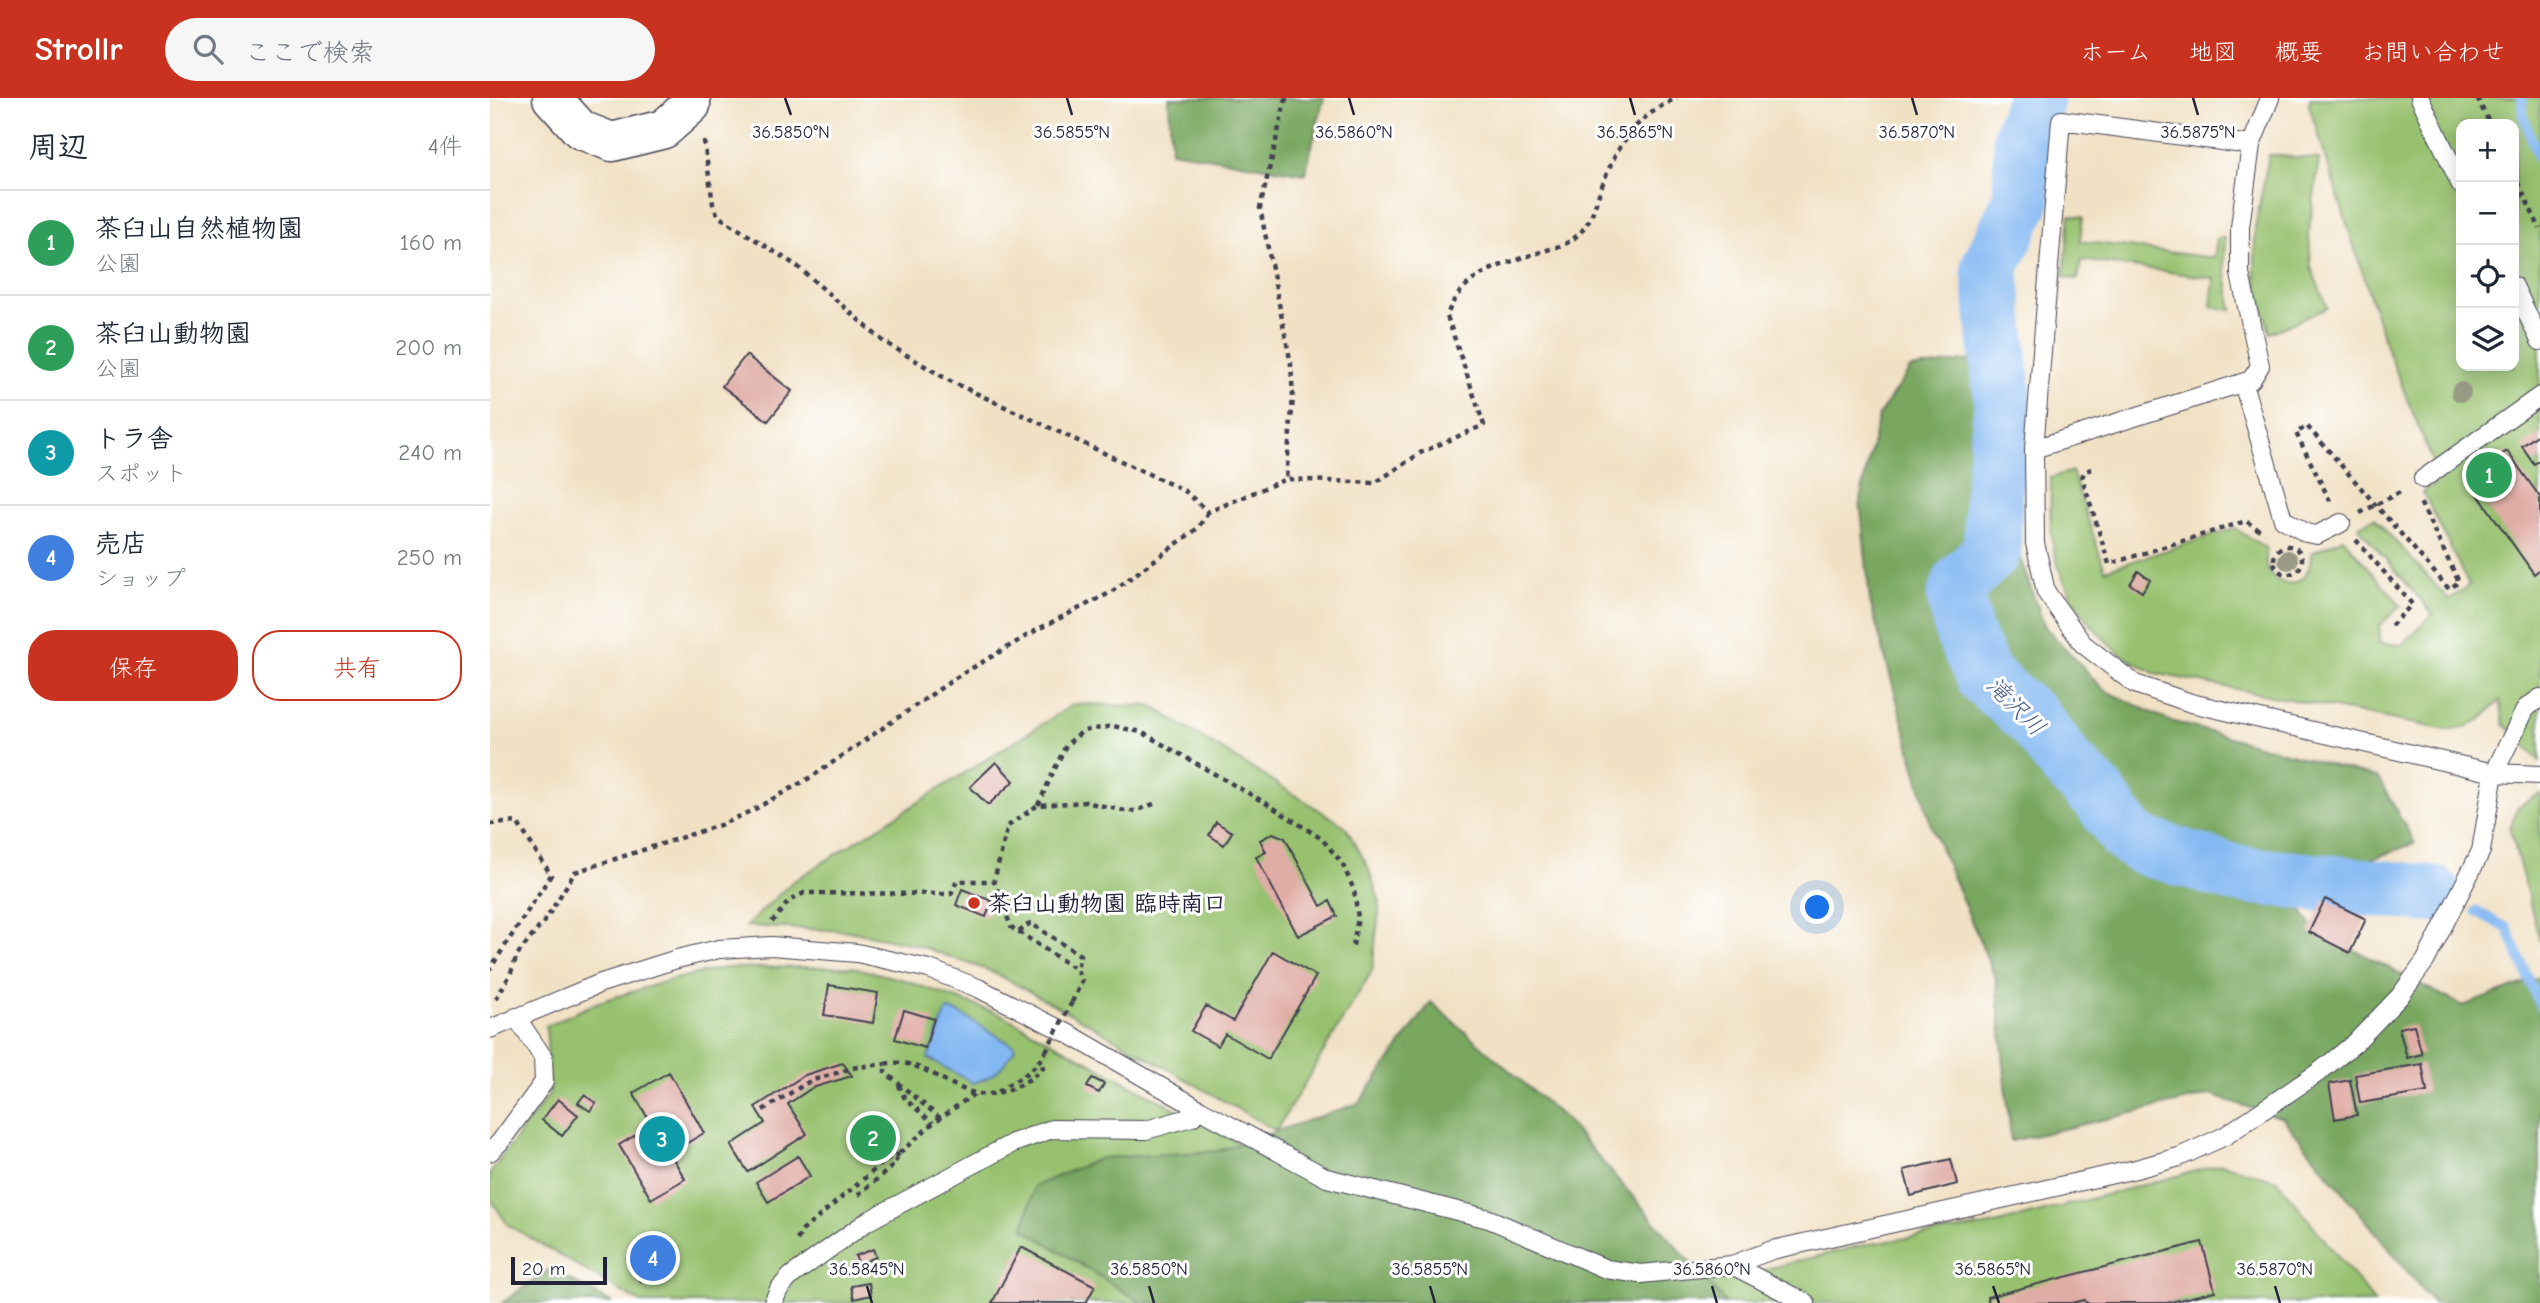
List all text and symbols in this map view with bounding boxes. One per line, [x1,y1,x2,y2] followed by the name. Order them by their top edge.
[165,18,655,81] search box
[35,30,123,68] text: Strollr
[189,30,227,68] icon: search
[245,38,375,68] text: ここで検索
[2080,38,2151,66] text: ホーム
[2189,38,2237,66] text: 地図
[2275,38,2323,66] text: 概要
[2361,38,2505,66] text: お問い合わせ
[2456,119,2519,371] map controls
[2456,119,2519,182] button: +
[752,122,830,143] text: 36.5850°N
[1034,122,1110,143] text: 36.5855°N
[1315,122,1393,143] text: 36.5860°N
[1597,122,1673,143] text: 36.5865°N
[1879,122,1955,143] text: 36.5870°N
[2160,122,2236,143] text: 36.5875°N
[28,130,88,165] text: 周辺
[428,133,462,160] text: 4件
[2456,182,2519,245] button: −
[95,214,303,244] text: 茶臼山自然植物園
[46,229,56,256] text: 1
[400,229,462,256] text: 160 m
[2456,245,2519,308] button: locate
[95,250,141,277] text: 公園
[2456,308,2519,371] button: layers
[95,319,251,349] text: 茶臼山動物園
[45,334,57,361] text: 2
[395,334,462,361] text: 200 m
[95,355,141,382] text: 公園
[95,424,173,454] text: トラ舎
[45,439,57,466] text: 3
[398,439,462,466] text: 240 m
[2466,449,2512,501] pin: 1
[95,460,187,487] text: スポット
[95,529,147,559] text: 売店
[46,544,56,571] text: 4
[397,544,462,571] text: 250 m
[95,565,186,592] text: ショップ
[28,630,238,701] button: 保存
[252,630,462,701] button: 共有
[1981,671,2051,741] water label: 滝沢川
[988,890,1226,917] place label: 茶臼山動物園 臨時南口
[1800,890,1834,924] your location
[966,895,982,911] marker: 茶臼山動物園 臨時南口
[850,1112,896,1164] pin: 2
[639,1113,685,1165] pin: 3
[630,1232,676,1284] pin: 4
[511,1254,607,1286] scale bar
[522,1258,566,1280] text: 20 m
[829,1259,905,1280] text: 36.5845°N
[1110,1259,1188,1280] text: 36.5850°N
[1392,1259,1468,1280] text: 36.5855°N
[1673,1259,1751,1280] text: 36.5860°N
[1955,1259,2031,1280] text: 36.5865°N
[2237,1259,2313,1280] text: 36.5870°N

